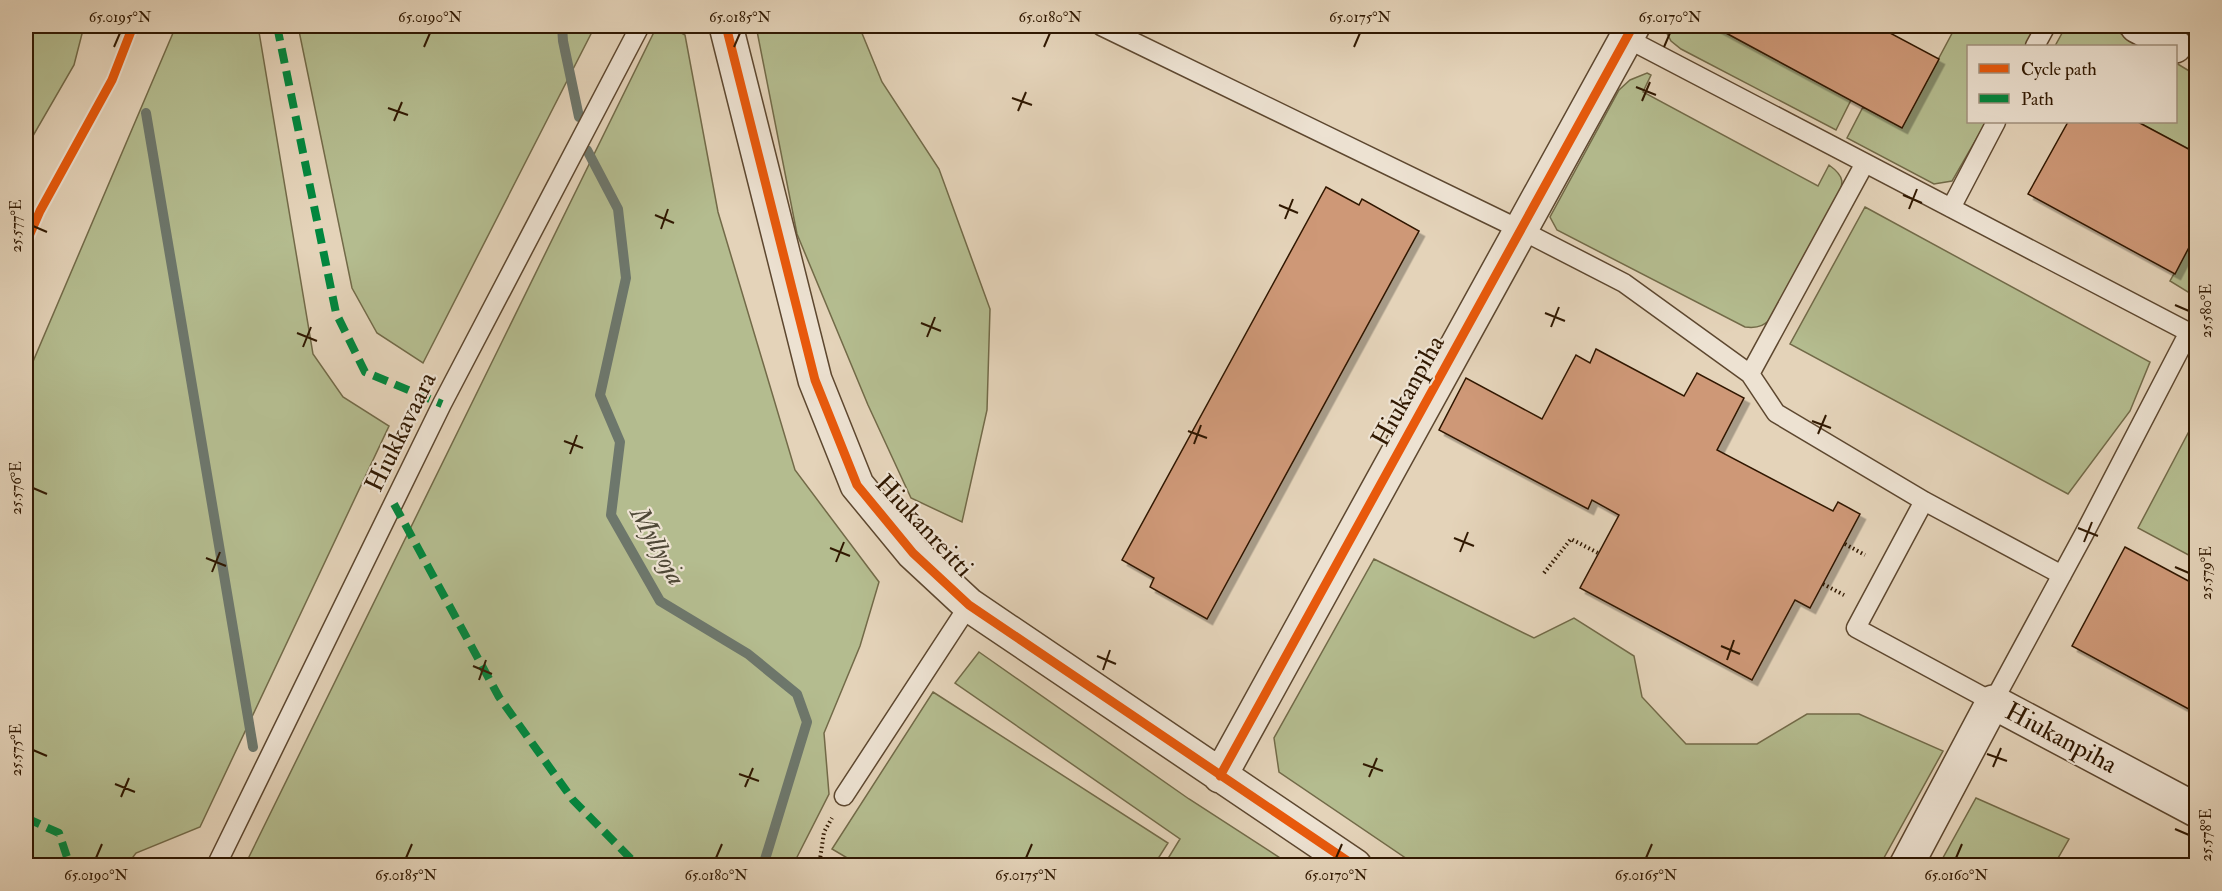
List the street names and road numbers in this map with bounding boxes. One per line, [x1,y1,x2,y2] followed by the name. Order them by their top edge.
[1364,330,1453,453] street label: Hiukanpiha
[358,367,444,497] street label: Hiukkavaara
[868,468,980,584] street label: Hiukanreitti
[1999,695,2123,782] street label: Hiukanpiha

